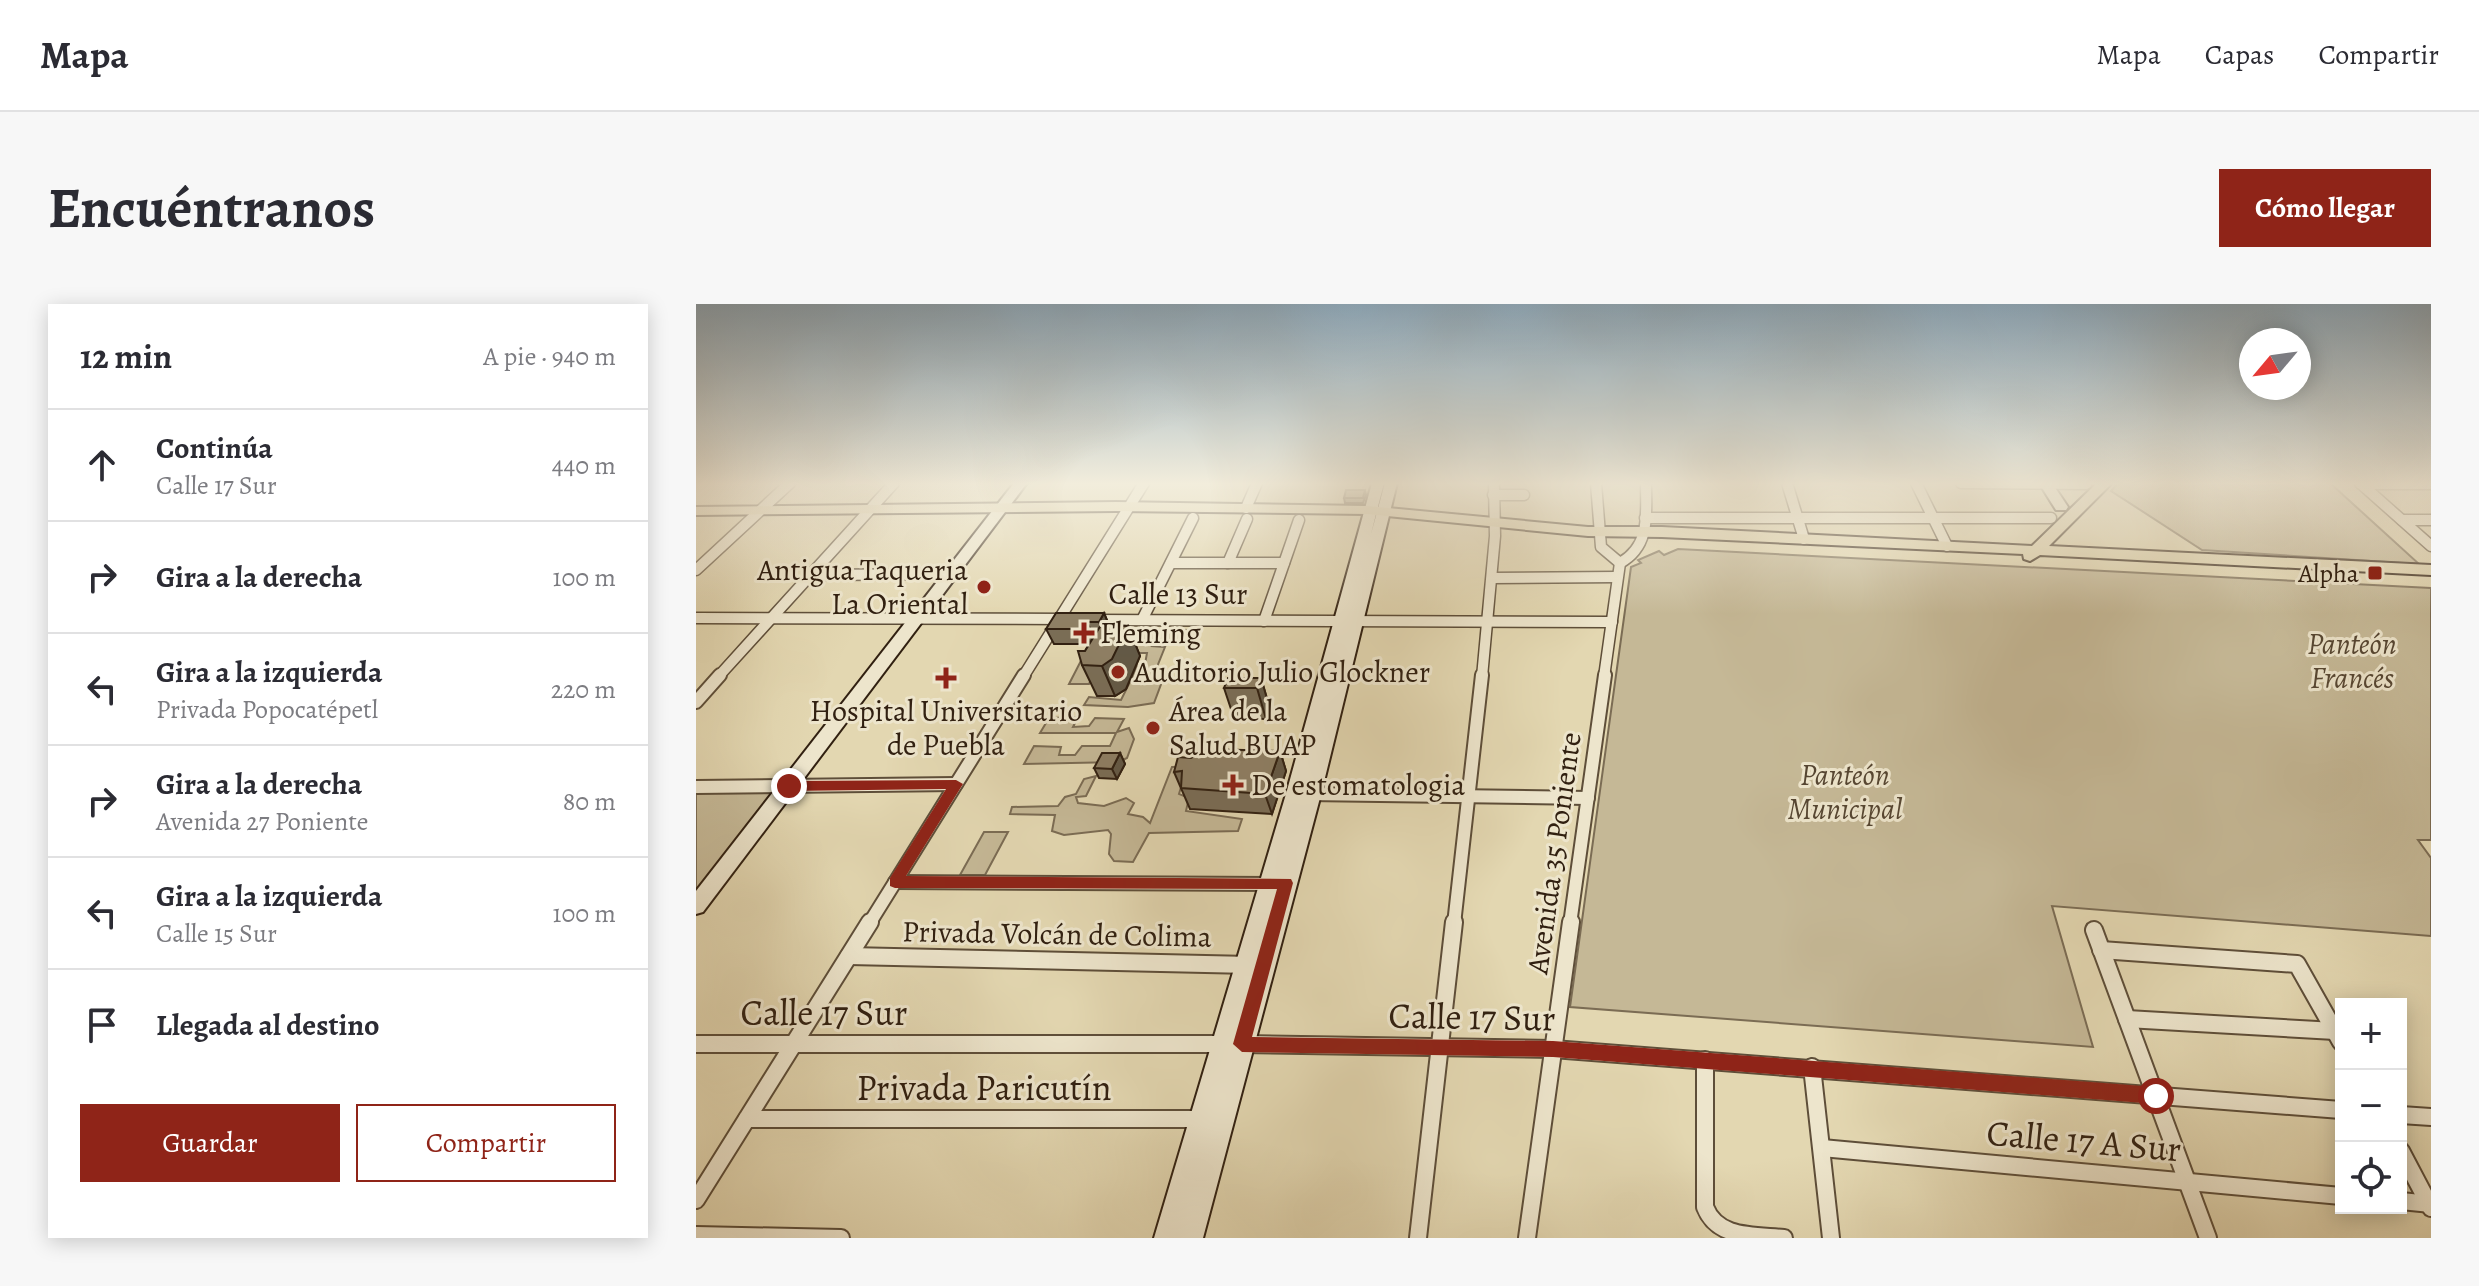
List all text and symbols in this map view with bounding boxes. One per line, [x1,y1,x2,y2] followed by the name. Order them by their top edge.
[40,29,129,81] text: Mapa
[2096,36,2161,74] text: Mapa
[2205,36,2274,74] text: Capas
[2318,36,2439,74] text: Compartir
[2219,169,2431,247] button: Cómo llegar
[48,170,375,246] text: Encuéntranos
[2239,328,2311,400] north arrow
[80,333,172,380] text: 12 min
[483,339,616,374] text: A pie · 940 m
[156,428,273,468] text: Continúa
[80,443,124,487] icon: ahead
[552,448,616,483] text: 440 m
[156,468,277,503] text: Calle 17 Sur
[756,550,968,624] place label: Antigua Taqueria La Oriental
[80,555,124,599] icon: right
[2297,556,2359,591] place label: Alpha
[156,557,362,597] text: Gira a la derecha
[553,560,616,595] text: 100 m
[2366,564,2384,582] marker: Alpha
[1108,574,1248,614] street label: Calle 13 Sur
[975,578,993,596] marker: Antigua Taqueria La Oriental
[1100,613,1201,653] place label: Fleming
[1075,624,1093,642] marker: Fleming
[2307,624,2397,698] park label: Panteón Francés
[156,652,382,692] text: Gira a la izquierda
[1133,652,1430,692] place label: Auditorio Julio Glockner
[1109,663,1127,681] marker: Auditorio Julio Glockner
[80,667,124,711] icon: left
[935,667,957,689] marker: Hospital Universitario de Puebla
[551,672,616,707] text: 220 m
[810,691,1082,765] place label: Hospital Universitario de Puebla
[1168,691,1316,765] place label: Área de la Salud BUAP
[156,692,378,727] text: Privada Popocatépetl
[1144,719,1162,737] marker: Área de la Salud BUAP
[1517,730,1591,977] street label: Avenida 35 Poniente
[1788,755,1903,829] park label: Panteón Municipal
[156,764,362,804] text: Gira a la derecha
[1251,765,1465,805] place label: De estomatologia
[771,768,807,804] route end
[1222,774,1244,796] marker: De estomatologia
[80,779,124,823] icon: right
[563,784,616,819] text: 80 m
[156,804,369,839] text: Avenida 27 Poniente
[156,876,382,916] text: Gira a la izquierda
[80,891,124,935] icon: left
[553,896,616,931] text: 100 m
[902,911,1212,957] street label: Privada Volcán de Colima
[156,916,277,951] text: Calle 15 Sur
[740,988,908,1037] street label: Calle 17 Sur
[1388,991,1556,1042] street label: Calle 17 Sur
[2335,998,2407,1214] map controls
[2335,998,2407,1070] button: +
[80,1003,124,1047] icon: arrive
[156,1005,379,1045] text: Llegada al destino
[856,1063,1112,1112] street label: Privada Paricutín
[2335,1070,2407,1142] button: −
[2138,1078,2174,1114] route start
[80,1104,340,1182] button: Guardar
[356,1104,616,1182] button: Compartir
[1985,1108,2183,1173] street label: Calle 17 A Sur
[2335,1142,2407,1214] button: locate

